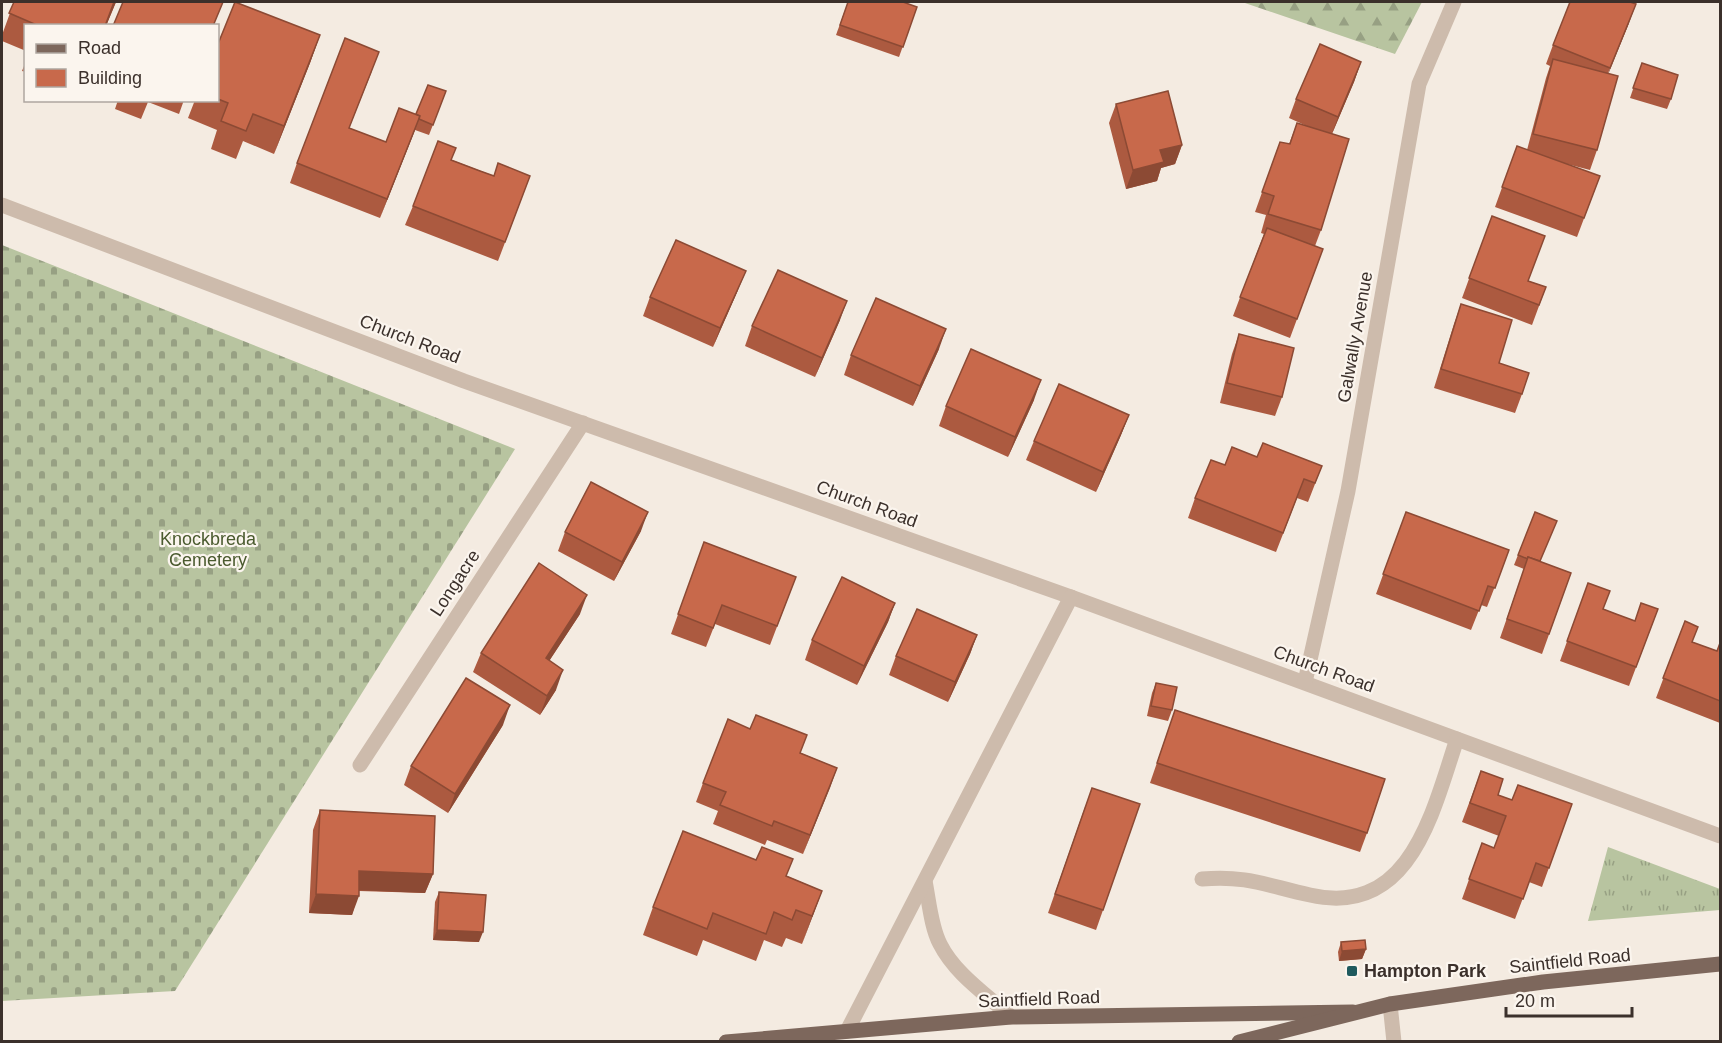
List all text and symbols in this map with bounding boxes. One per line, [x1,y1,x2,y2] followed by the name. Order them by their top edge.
[24,24,219,102] legend
[78,38,121,58] text: Road
[78,68,142,88] text: Building
[1334,270,1376,404] street label: Galwally Avenue
[357,311,463,367] street label: Church Road
[814,476,920,532] street label: Church Road
[160,529,257,570] park label: Knockbreda Cemetery
[426,546,484,620] street label: Longacre
[1271,641,1377,697] street label: Church Road
[1508,945,1632,977] street label: Saintfield Road
[1364,961,1487,981] place label: Hampton Park
[1345,964,1359,978] marker: Hampton Park
[1506,980,1632,1018] scale bar
[978,987,1100,1011] street label: Saintfield Road
[1515,991,1555,1011] text: 20 m

